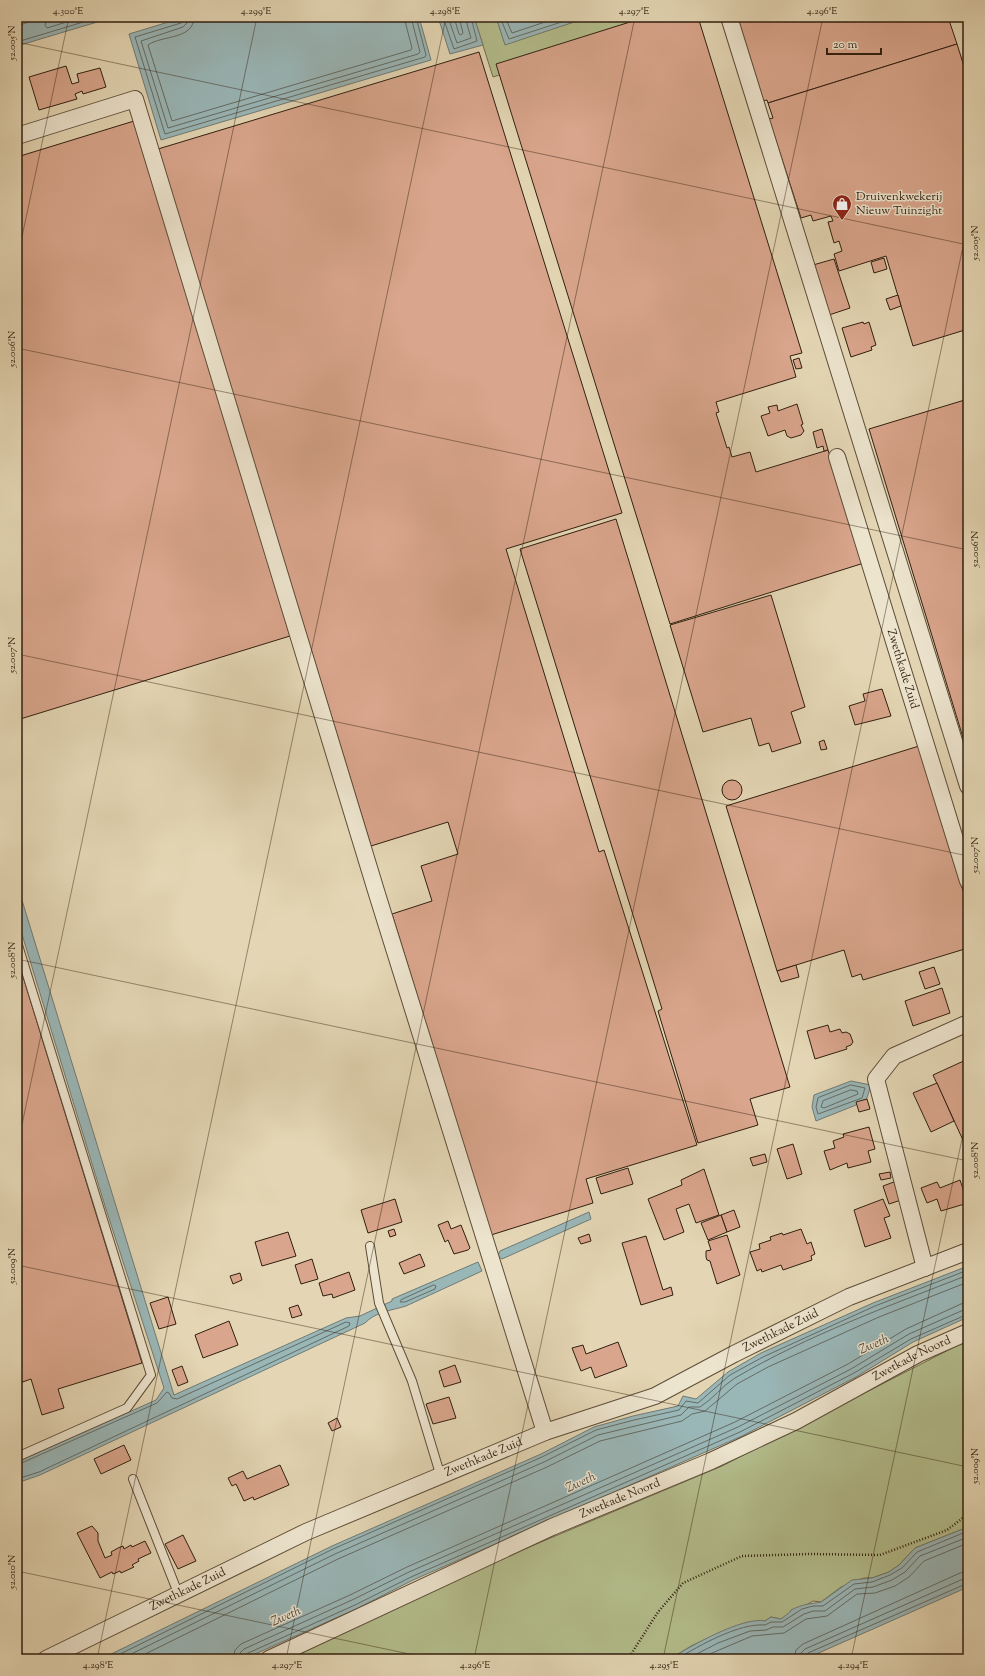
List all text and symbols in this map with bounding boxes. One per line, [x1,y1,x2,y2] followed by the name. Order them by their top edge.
[53,4,83,19] text: 4.300°E
[241,4,271,19] text: 4.299°E
[430,4,460,19] text: 4.298°E
[619,4,649,19] text: 4.297°E
[807,4,837,19] text: 4.296°E
[5,26,20,61] text: 52.005°N
[827,30,881,56] scale bar
[833,36,858,54] text: 20 m
[856,188,942,220] place label: Druivenkwekerij Nieuw Tuinzight
[831,193,853,221] shop icon: Druivenkwekerij Nieuw Tuinzight
[968,226,983,261] text: 52.005°N
[5,331,20,368] text: 52.006°N
[968,531,983,568] text: 52.006°N
[882,627,923,711] street label: Zwethkade Zuid
[5,637,20,674] text: 52.007°N
[968,837,983,874] text: 52.007°N
[5,942,20,979] text: 52.008°N
[968,1142,983,1179] text: 52.008°N
[5,1248,20,1285] text: 52.009°N
[740,1304,822,1357] street label: Zwethkade Zuid
[856,1330,893,1359] water label: Zweth
[870,1331,954,1386] street label: Zwetkade Noord
[442,1433,525,1482] street label: Zwethkade Zuid
[968,1448,983,1485] text: 52.009°N
[563,1468,600,1498] water label: Zweth
[577,1474,663,1523] street label: Zwetkade Noord
[5,1555,20,1590] text: 52.010°N
[147,1563,229,1616] street label: Zwethkade Zuid
[268,1602,305,1632] water label: Zweth
[83,1658,113,1673] text: 4.298°E
[272,1658,302,1673] text: 4.297°E
[460,1658,490,1673] text: 4.296°E
[649,1658,679,1673] text: 4.295°E
[838,1658,868,1673] text: 4.294°E

